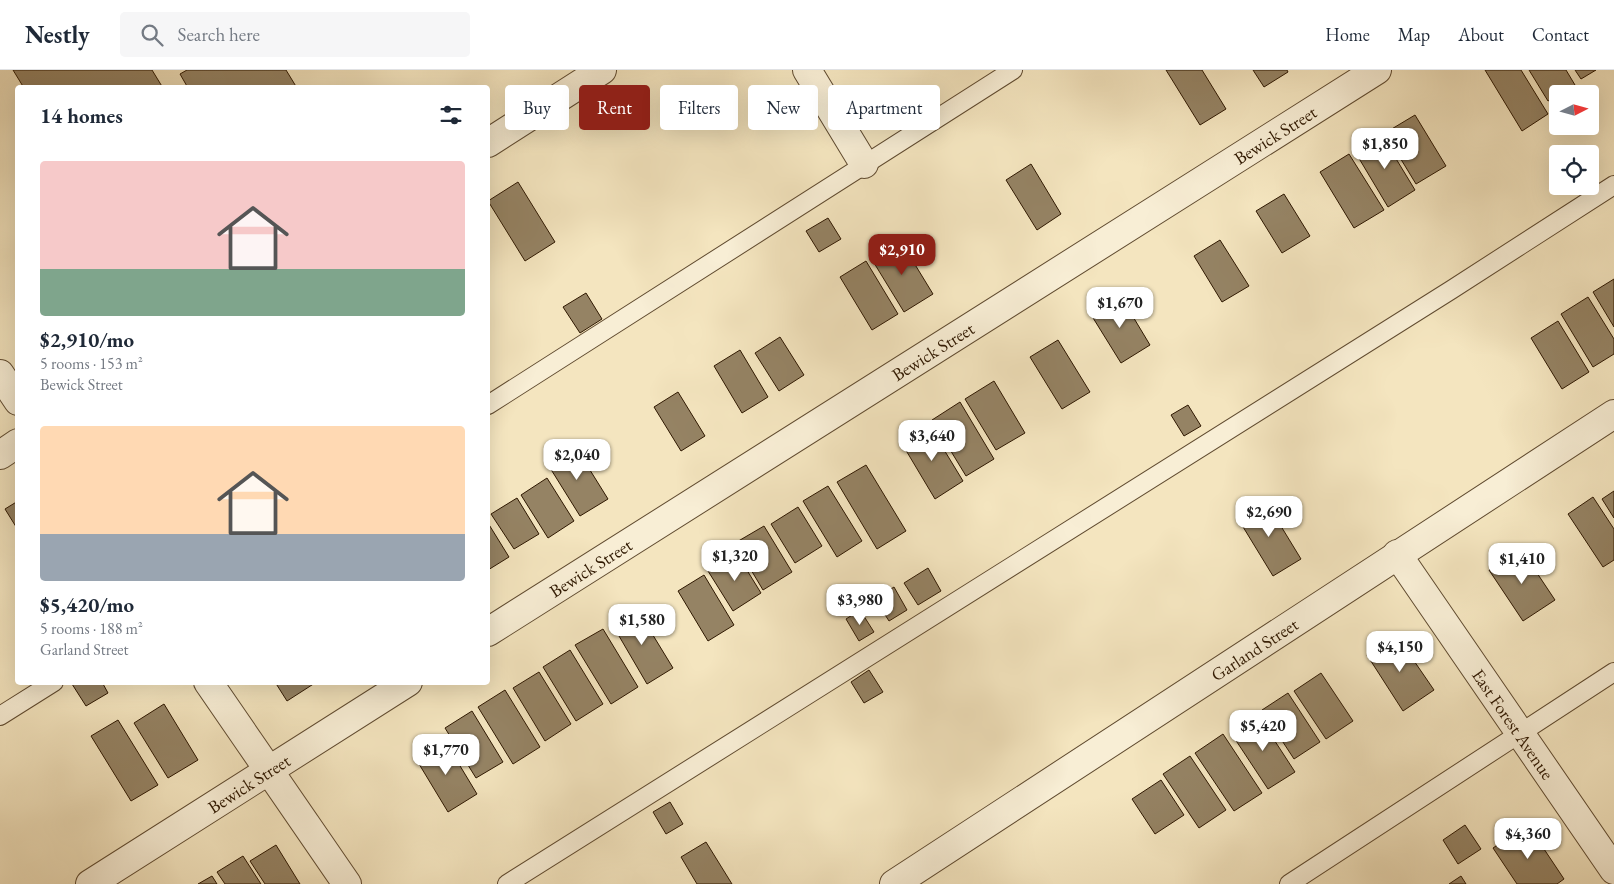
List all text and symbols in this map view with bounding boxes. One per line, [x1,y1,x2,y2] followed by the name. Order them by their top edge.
[120,12,470,57] search box
[25,19,90,50] text: Nestly
[138,21,166,49] icon: search
[178,22,260,47] text: Search here
[1325,23,1370,46] text: Home
[1398,23,1430,46] text: Map
[1458,23,1504,46] text: About
[1532,23,1589,46] text: Contact
[505,85,569,130] chip: Buy
[579,85,650,130] chip: Rent
[660,85,738,130] chip: Filters
[748,85,818,130] chip: New
[828,85,940,130] chip: Apartment
[1549,85,1599,135] north arrow
[1549,85,1599,195] map controls
[1229,100,1321,169] street label: Bewick Street
[437,101,465,129] icon: filters
[40,102,123,129] text: 14 homes
[1344,128,1426,170] pin: $1,850
[1362,133,1408,154] text: $1,850
[1549,145,1599,195] button: locate
[208,193,298,283] icon: home
[861,234,943,276] pin: $2,910
[879,239,925,260] text: $2,910
[1079,286,1161,329] pin: $1,670
[1097,292,1143,313] text: $1,670
[887,316,978,386] street label: Bewick Street
[40,326,134,353] text: $2,910/mo
[40,353,143,374] text: 5 rooms · 153 m²
[40,374,123,395] text: Bewick Street
[891,420,973,462] pin: $3,640
[909,425,955,446] text: $3,640
[536,438,618,481] pin: $2,040
[554,444,600,465] text: $2,040
[208,458,298,548] icon: home
[1228,496,1310,538] pin: $2,690
[1246,501,1292,522] text: $2,690
[545,533,636,602] street label: Bewick Street
[694,540,776,582] pin: $1,320
[1481,542,1563,585] pin: $1,410
[712,545,758,566] text: $1,320
[1499,548,1545,569] text: $1,410
[819,584,901,626] pin: $3,980
[837,589,883,610] text: $3,980
[40,591,134,618] text: $5,420/mo
[601,604,683,646] pin: $1,580
[619,609,665,630] text: $1,580
[1206,612,1302,686] street label: Garland Street
[40,618,143,639] text: 5 rooms · 188 m²
[1359,630,1441,673] pin: $4,150
[1377,636,1423,657] text: $4,150
[40,639,129,660] text: Garland Street
[1467,664,1560,784] street label: East Forest Avenue
[1222,710,1304,752] pin: $5,420
[1240,715,1286,736] text: $5,420
[405,734,487,776] pin: $1,770
[423,739,469,760] text: $1,770
[203,748,295,818] street label: Bewick Street
[1487,818,1569,860] pin: $4,360
[1505,823,1551,844] text: $4,360

